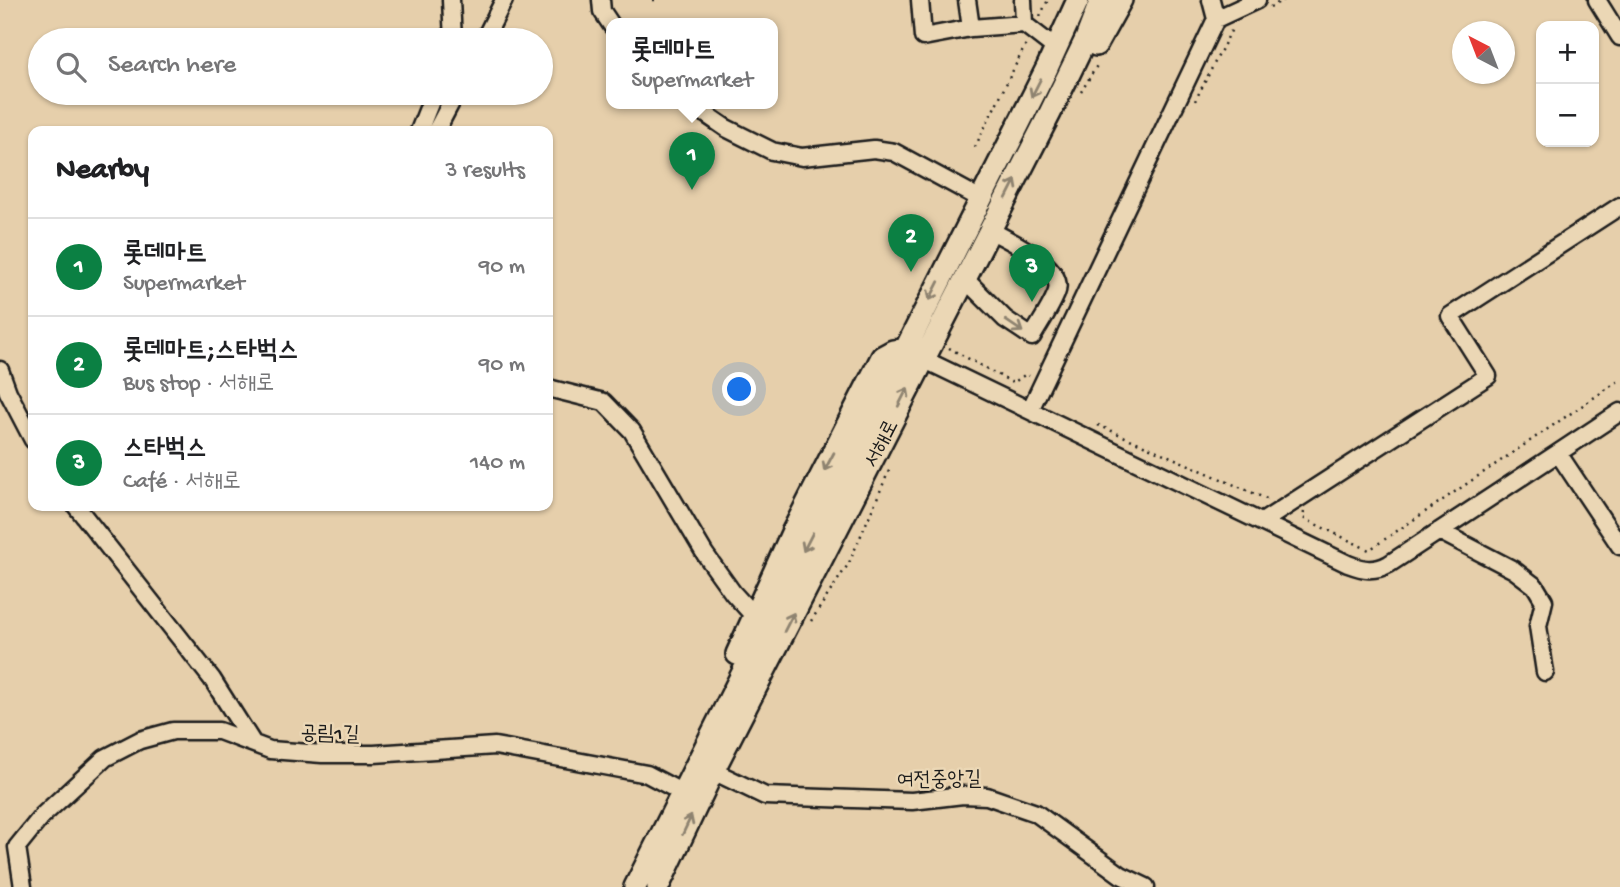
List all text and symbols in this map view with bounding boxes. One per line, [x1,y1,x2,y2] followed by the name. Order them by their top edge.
[606,18,778,109] popup
[1452,21,1515,84] north arrow
[1536,21,1599,147] map controls
[1536,21,1599,84] button: +
[28,28,553,105] search box
[631,37,715,68] text: 롯데마트
[52,48,90,86] icon: search
[108,51,236,82] text: Search here
[631,68,753,95] text: Supermarket
[1029,77,1043,98] one-way arrow
[1536,84,1599,147] button: −
[669,132,715,190] pin: 1
[56,154,149,189] text: Nearby
[445,158,525,185] text: 3 results
[1004,180,1018,200] one-way arrow
[888,214,934,272] pin: 2
[123,240,207,271] text: 롯데마트
[1009,244,1055,302] pin: 3
[74,254,84,281] text: 1
[479,254,525,281] text: 90 m
[123,271,245,298] text: Supermarket
[926,280,940,301] one-way arrow
[1004,318,1023,333] one-way arrow
[123,337,299,368] text: 롯데마트;스타벅스
[73,352,85,379] text: 2
[479,352,525,379] text: 90 m
[123,371,274,398] text: Bus stop · 서해로
[722,372,756,406] your location
[897,387,911,408] one-way arrow
[860,416,906,473] street label: 서해로
[123,435,207,466] text: 스타벅스
[73,450,85,477] text: 3
[470,450,525,477] text: 140 m
[822,452,836,472] one-way arrow
[123,469,241,496] text: Café · 서해로
[800,531,814,552] one-way arrow
[782,612,796,633] one-way arrow
[300,722,360,749] street label: 공림1길
[897,768,982,795] street label: 여전중앙길
[681,815,695,836] one-way arrow

